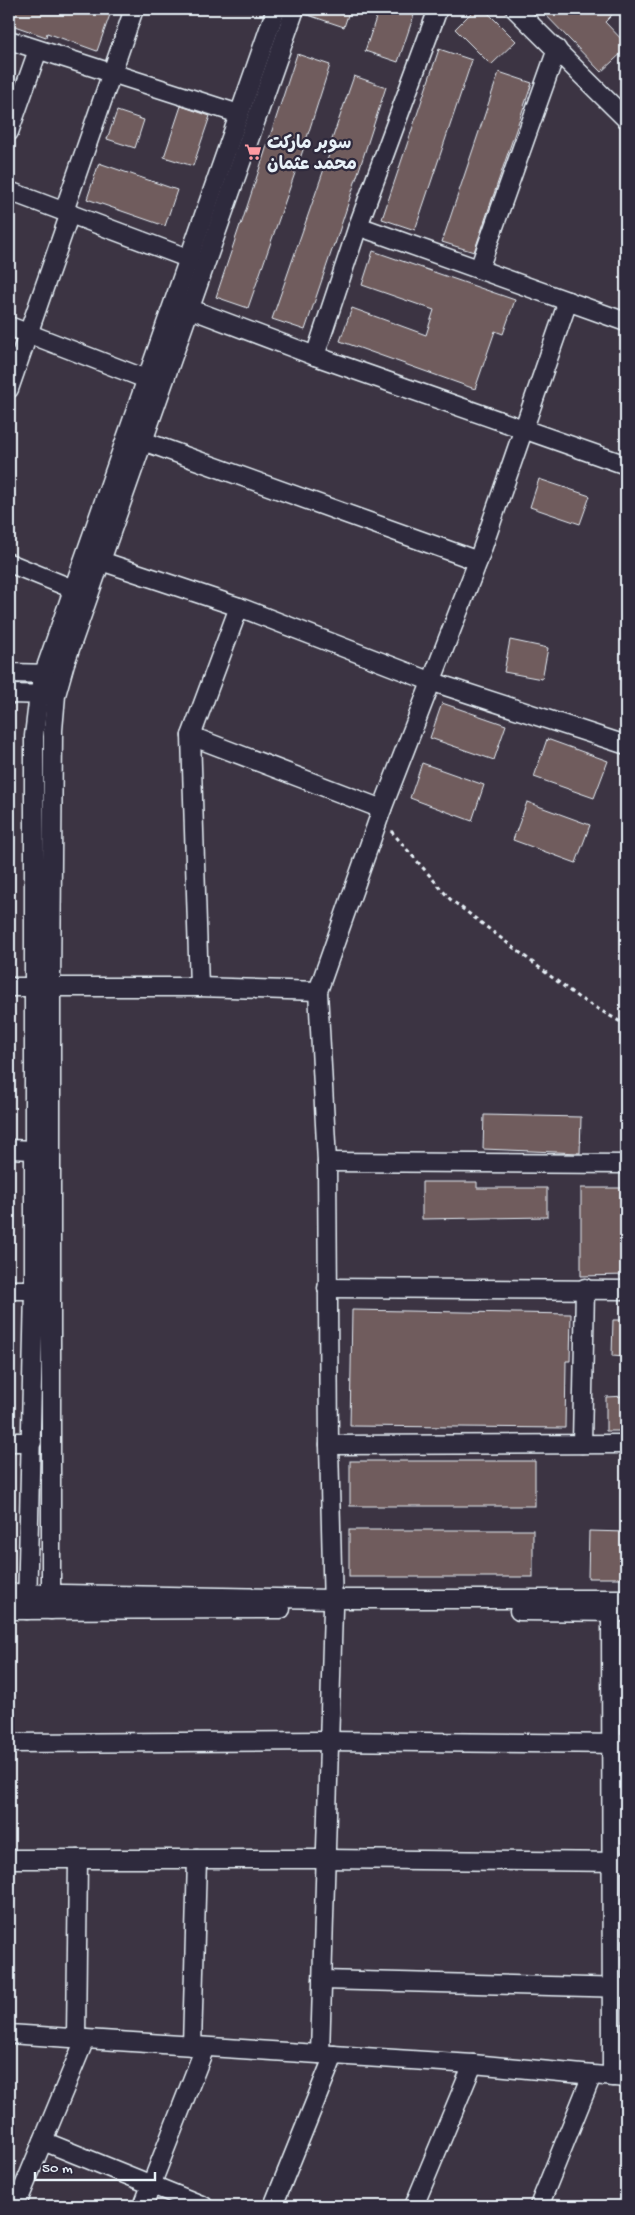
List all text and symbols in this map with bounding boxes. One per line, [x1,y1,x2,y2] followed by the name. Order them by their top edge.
[267,134,357,176] place label: سوبر ماركت محمد عثمان
[243,142,263,162] supermarket icon: سوبر ماركت محمد عثمان
[35,2150,155,2182] scale bar
[42,2160,73,2178] text: 50 m

